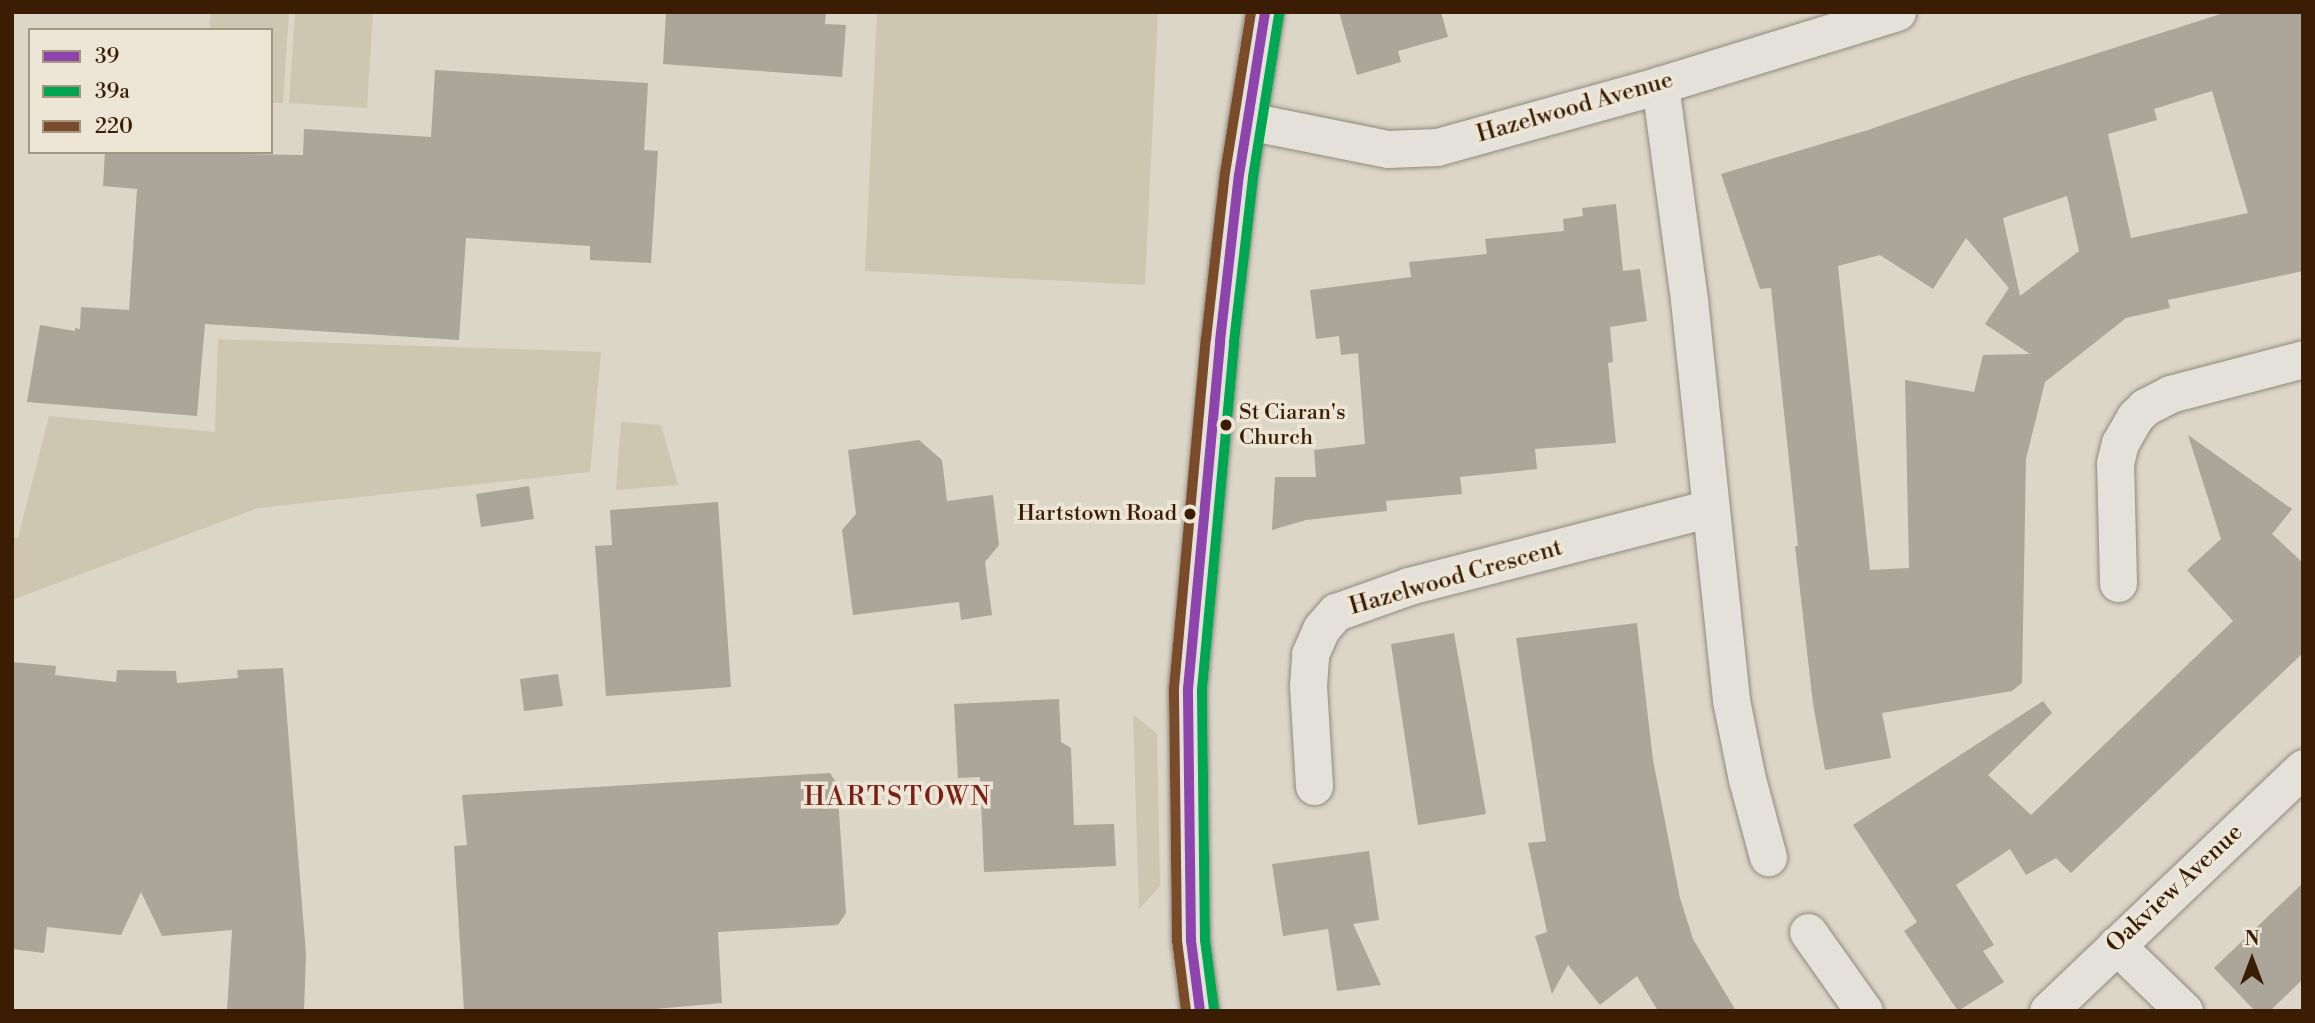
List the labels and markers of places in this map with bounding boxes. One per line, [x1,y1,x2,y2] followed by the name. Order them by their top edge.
[1239,399,1346,450] place label: St Ciaran's Church
[1219,418,1233,432] marker: St Ciaran's Church
[1017,501,1177,527] place label: Hartstown Road
[1183,507,1197,521] marker: Hartstown Road

